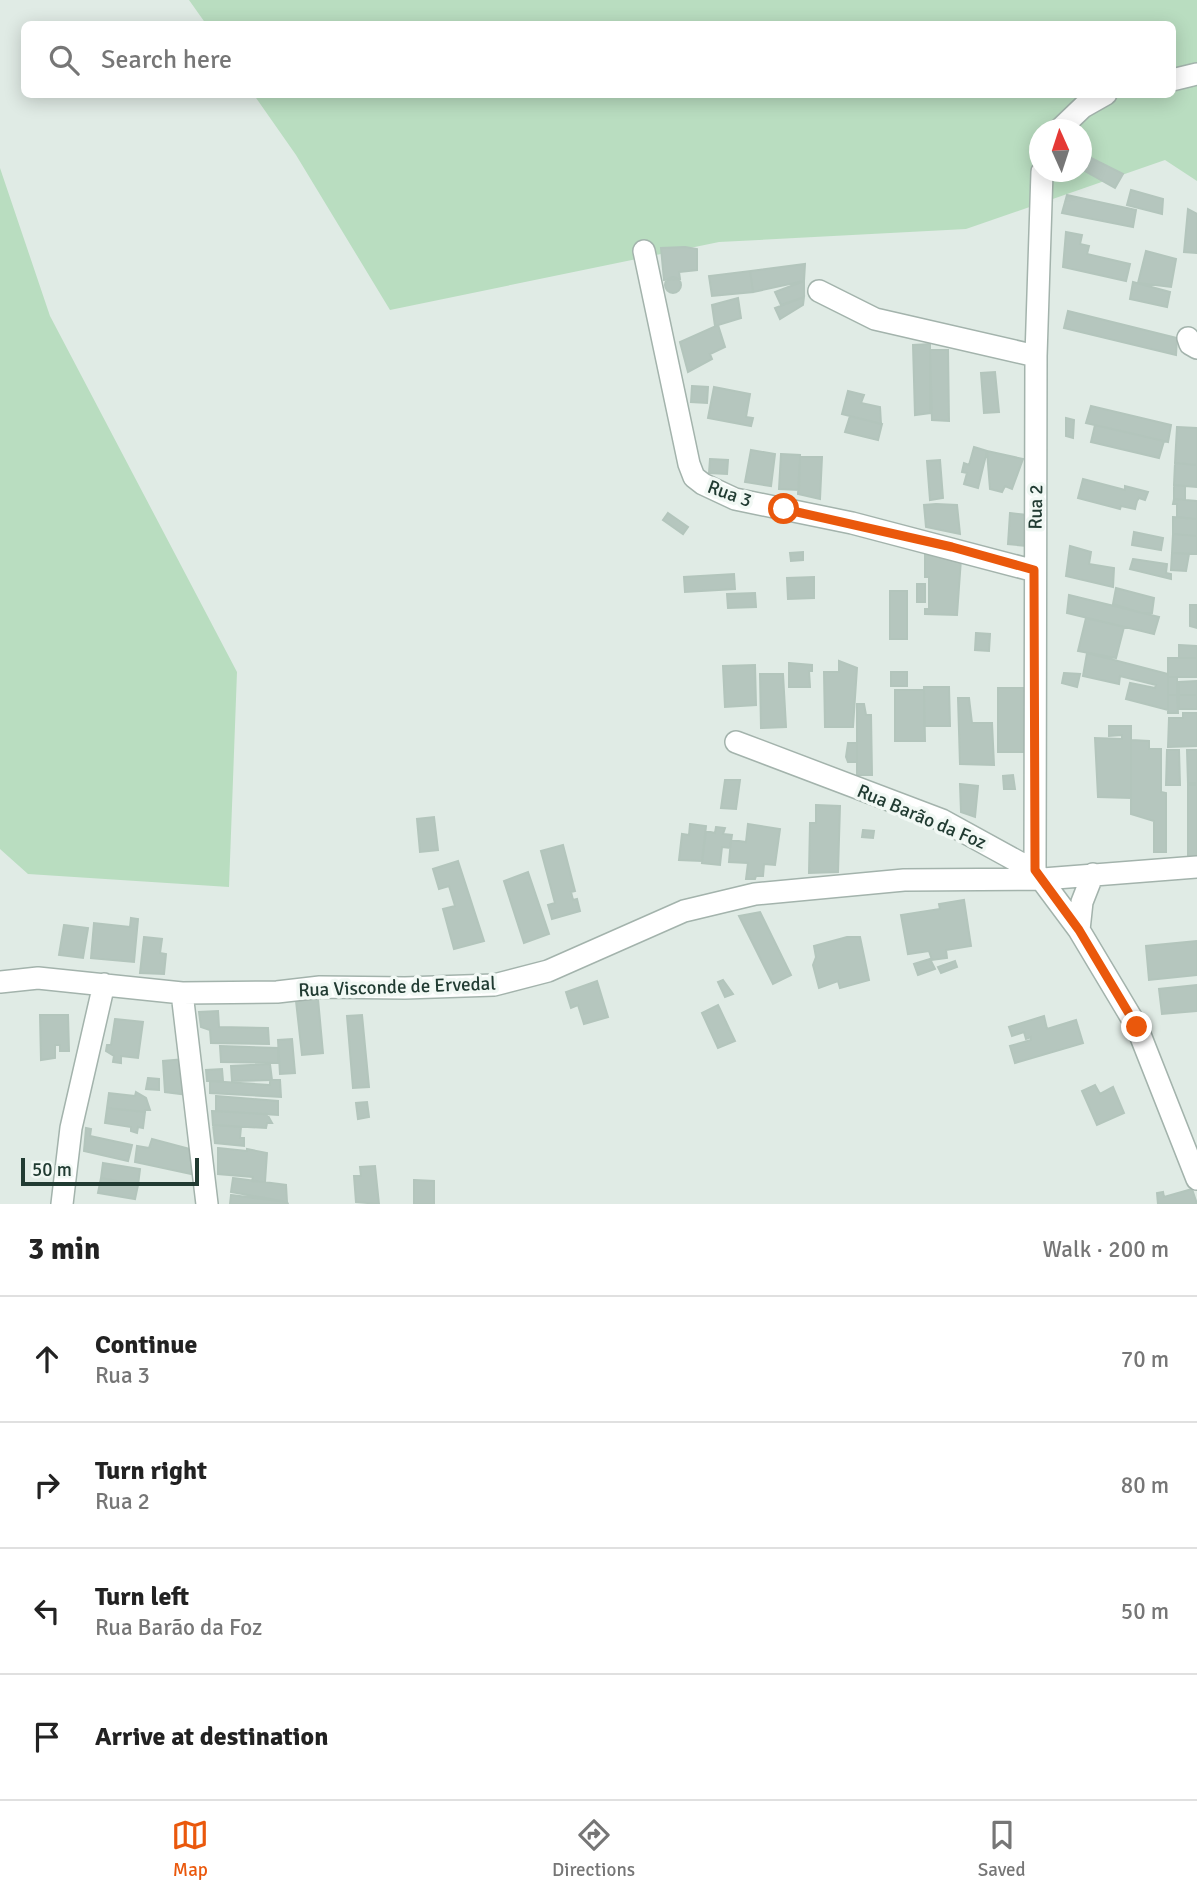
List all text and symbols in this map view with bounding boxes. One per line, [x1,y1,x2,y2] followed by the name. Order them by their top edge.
[21,21,1176,98] search box
[45,41,83,79] icon: search
[101,44,232,76] text: Search here
[1029,119,1092,182] north arrow
[704,475,755,513] street label: Rua 3
[1024,484,1048,530] street label: Rua 2
[768,493,799,524] route start
[853,779,990,855] street label: Rua Barão da Foz
[298,972,496,1002] street label: Rua Visconde de Ervedal
[1121,1011,1152,1042] route end
[21,1155,200,1187] scale bar
[32,1158,72,1182] text: 50 m
[28,1231,100,1268] text: 3 min
[1043,1235,1169,1264] text: Walk · 200 m
[95,1329,197,1361] text: Continue
[28,1340,66,1378] icon: ahead
[1121,1345,1169,1374] text: 70 m
[95,1361,150,1390] text: Rua 3
[95,1455,207,1487] text: Turn right
[28,1466,66,1504] icon: right
[1121,1471,1169,1500] text: 80 m
[95,1487,150,1516] text: Rua 2
[95,1581,189,1613] text: Turn left
[28,1592,66,1630] icon: left
[1121,1597,1169,1626] text: 50 m
[95,1613,262,1642] text: Rua Barão da Foz
[28,1718,66,1756] icon: arrive
[95,1721,328,1753] text: Arrive at destination
[171,1816,209,1882] tab: Map
[552,1816,635,1882] tab: Directions
[978,1816,1026,1882] tab: Saved

